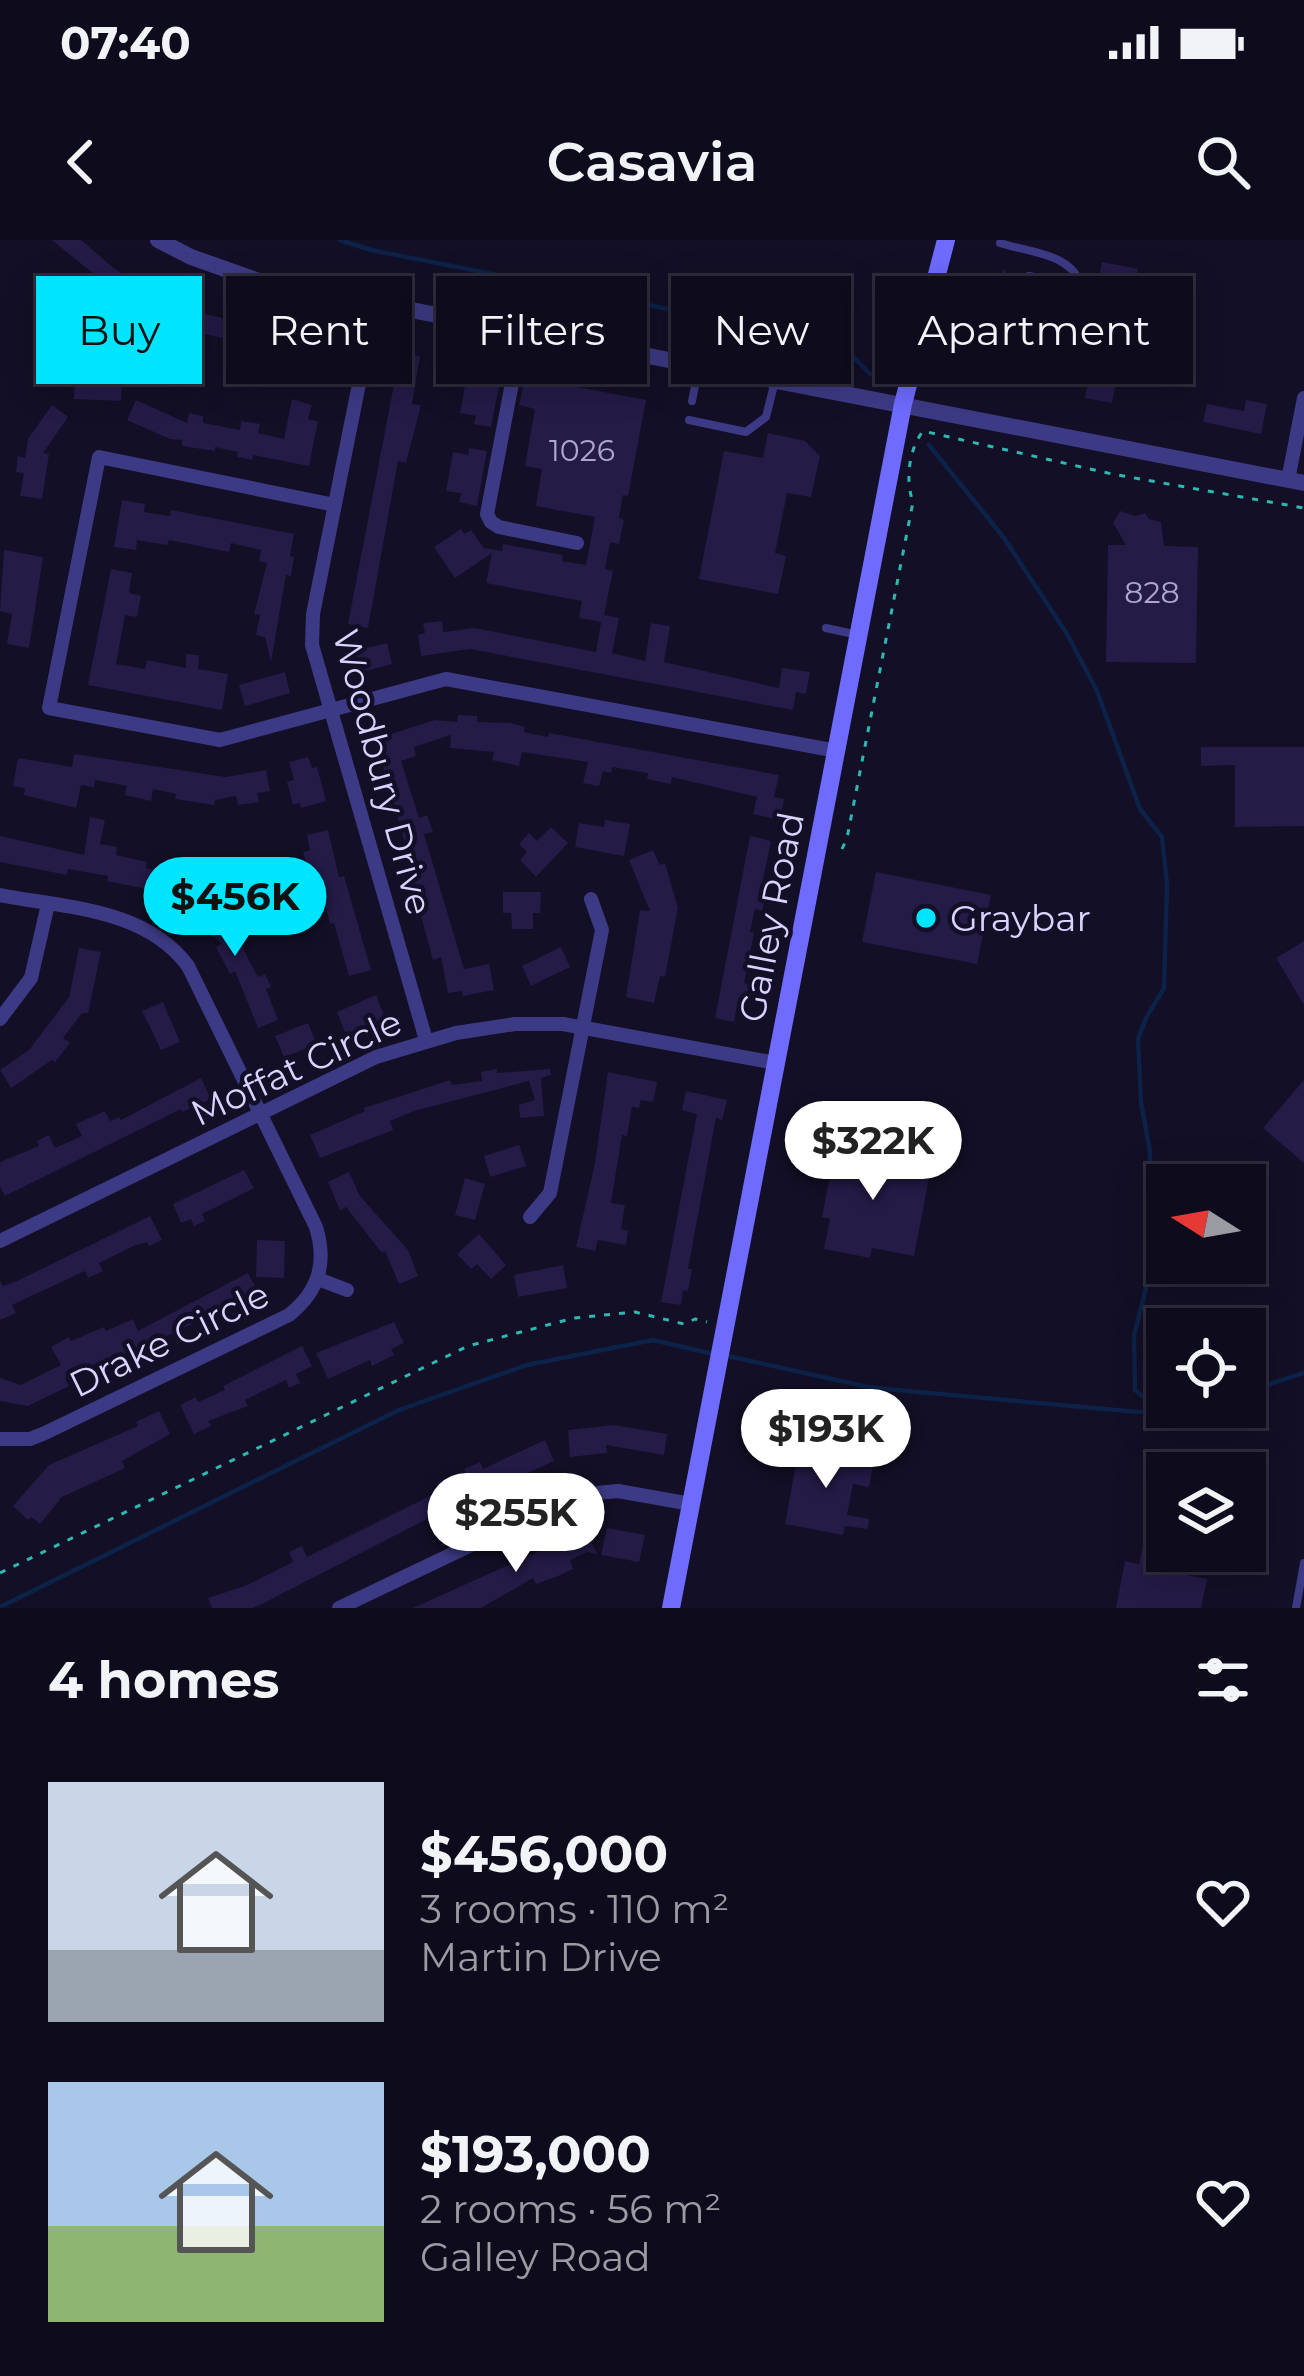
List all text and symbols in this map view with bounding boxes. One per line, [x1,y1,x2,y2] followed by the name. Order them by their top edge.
[60,15,191,70] text: 07:40
[48,129,114,195] icon: back
[547,129,757,195] text: Casavia
[1190,129,1256,195] icon: search
[36,276,202,384] chip: Buy
[226,276,412,384] chip: Rent
[436,276,647,384] chip: Filters
[671,276,851,384] chip: New
[875,276,1193,384] chip: Apartment
[549,432,615,469] house number: 1026
[1124,574,1180,611] house number: 828
[324,625,442,919] street label: Woodbury Drive
[729,808,813,1026] street label: Galley Road
[151,857,319,959] pin: $456K
[170,872,300,920] text: $456K
[950,896,1091,940] place label: Graybar
[913,905,939,931] marker: Graybar
[184,999,408,1135] street label: Moffat Circle
[789,1101,957,1203] pin: $322K
[812,1116,934,1164] text: $322K
[1146,1164,1266,1284] north arrow
[1146,1164,1266,1572] map controls
[62,1272,276,1406] street label: Drake Circle
[1146,1308,1266,1428] button: locate
[742,1389,910,1491] pin: $193K
[768,1404,884,1452] text: $193K
[1146,1452,1266,1572] button: layers
[432,1473,600,1575] pin: $255K
[455,1488,577,1536] text: $255K
[1190,1647,1256,1713] icon: filters
[48,1649,279,1711] text: 4 homes
[420,1823,668,1885] text: $456,000
[144,1830,288,1974] icon: home
[1190,1869,1256,1935] icon: heart
[420,1885,729,1933] text: 3 rooms · 110 m²
[420,1933,662,1981] text: Martin Drive
[420,2123,651,2185] text: $193,000
[144,2130,288,2274] icon: home
[1190,2169,1256,2235] icon: heart
[420,2185,721,2233] text: 2 rooms · 56 m²
[420,2233,651,2281] text: Galley Road

